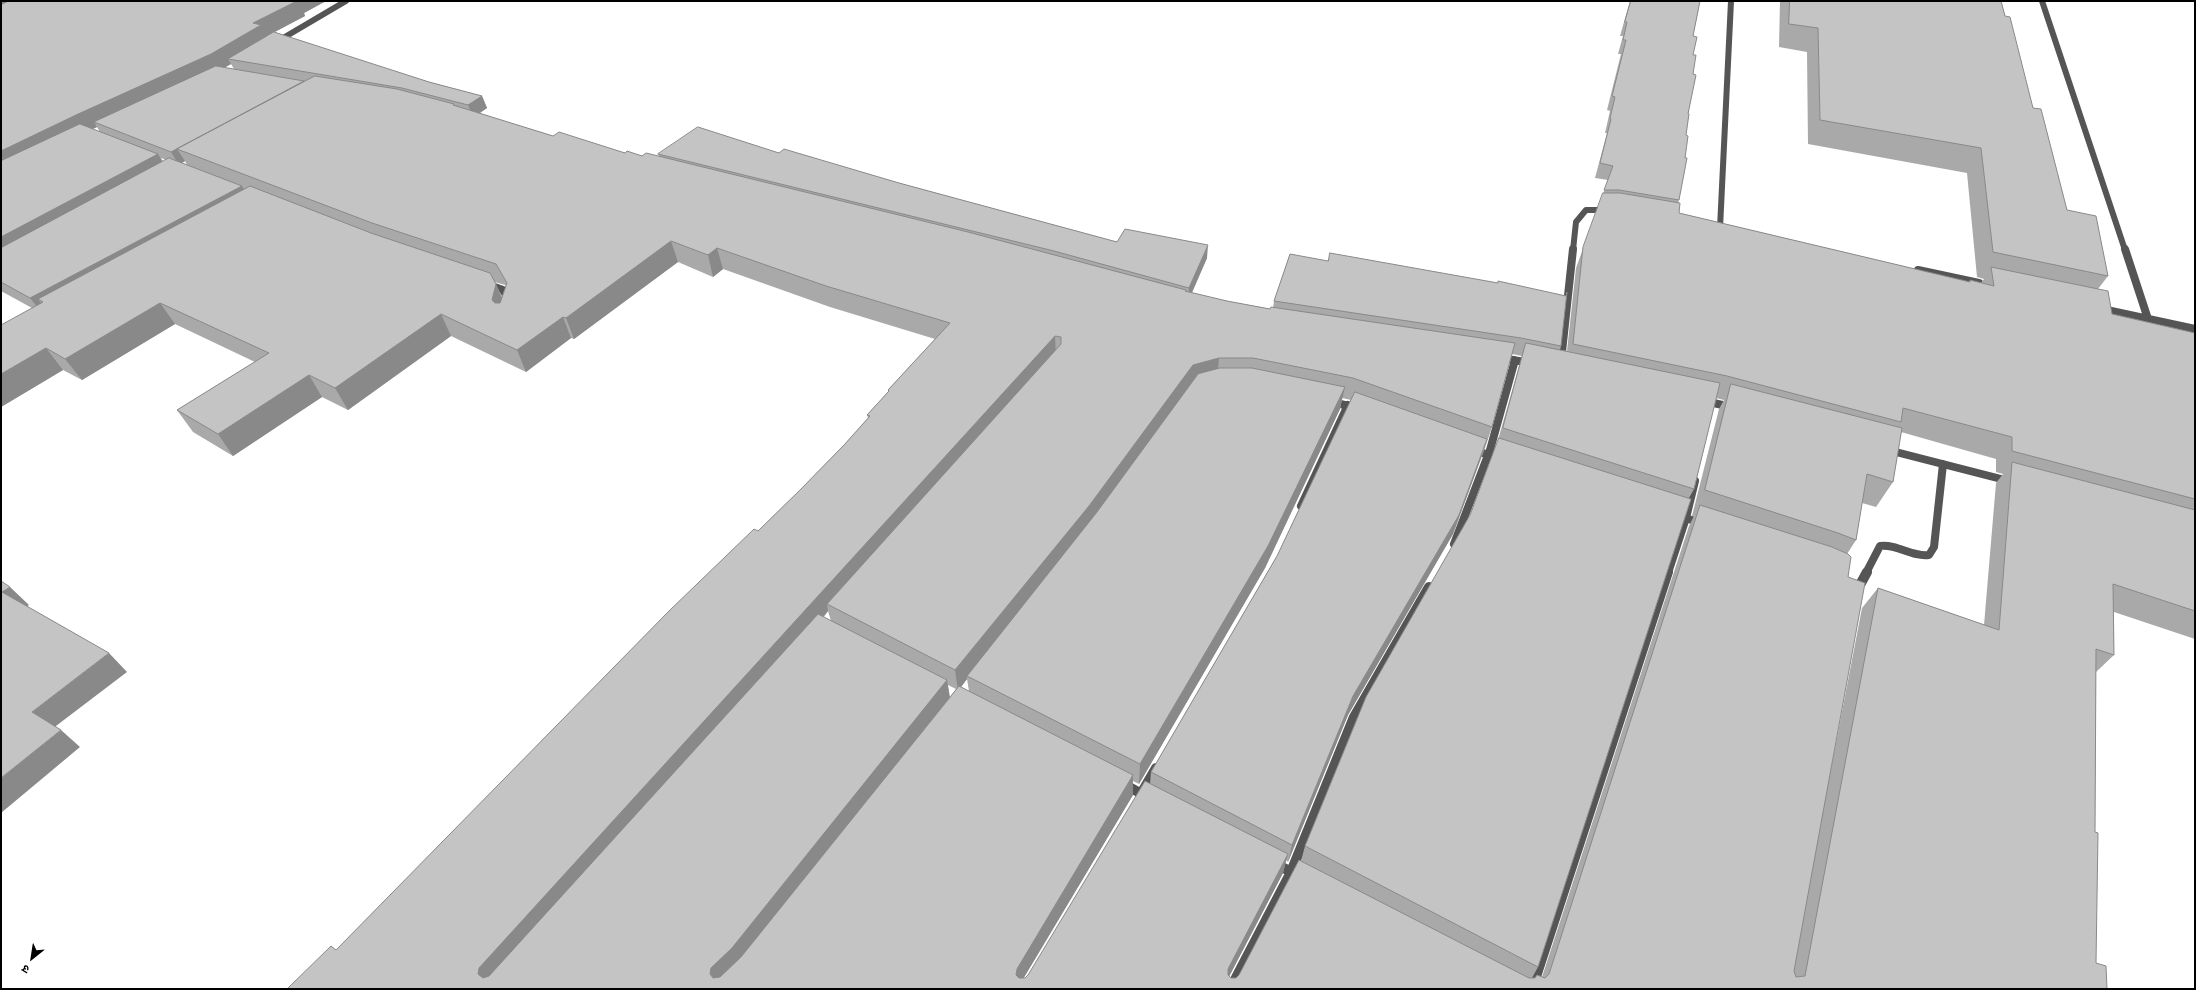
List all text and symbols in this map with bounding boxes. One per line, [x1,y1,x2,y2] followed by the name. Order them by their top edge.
[12,938,52,978] north arrow
[20,961,32,976] text: उ

